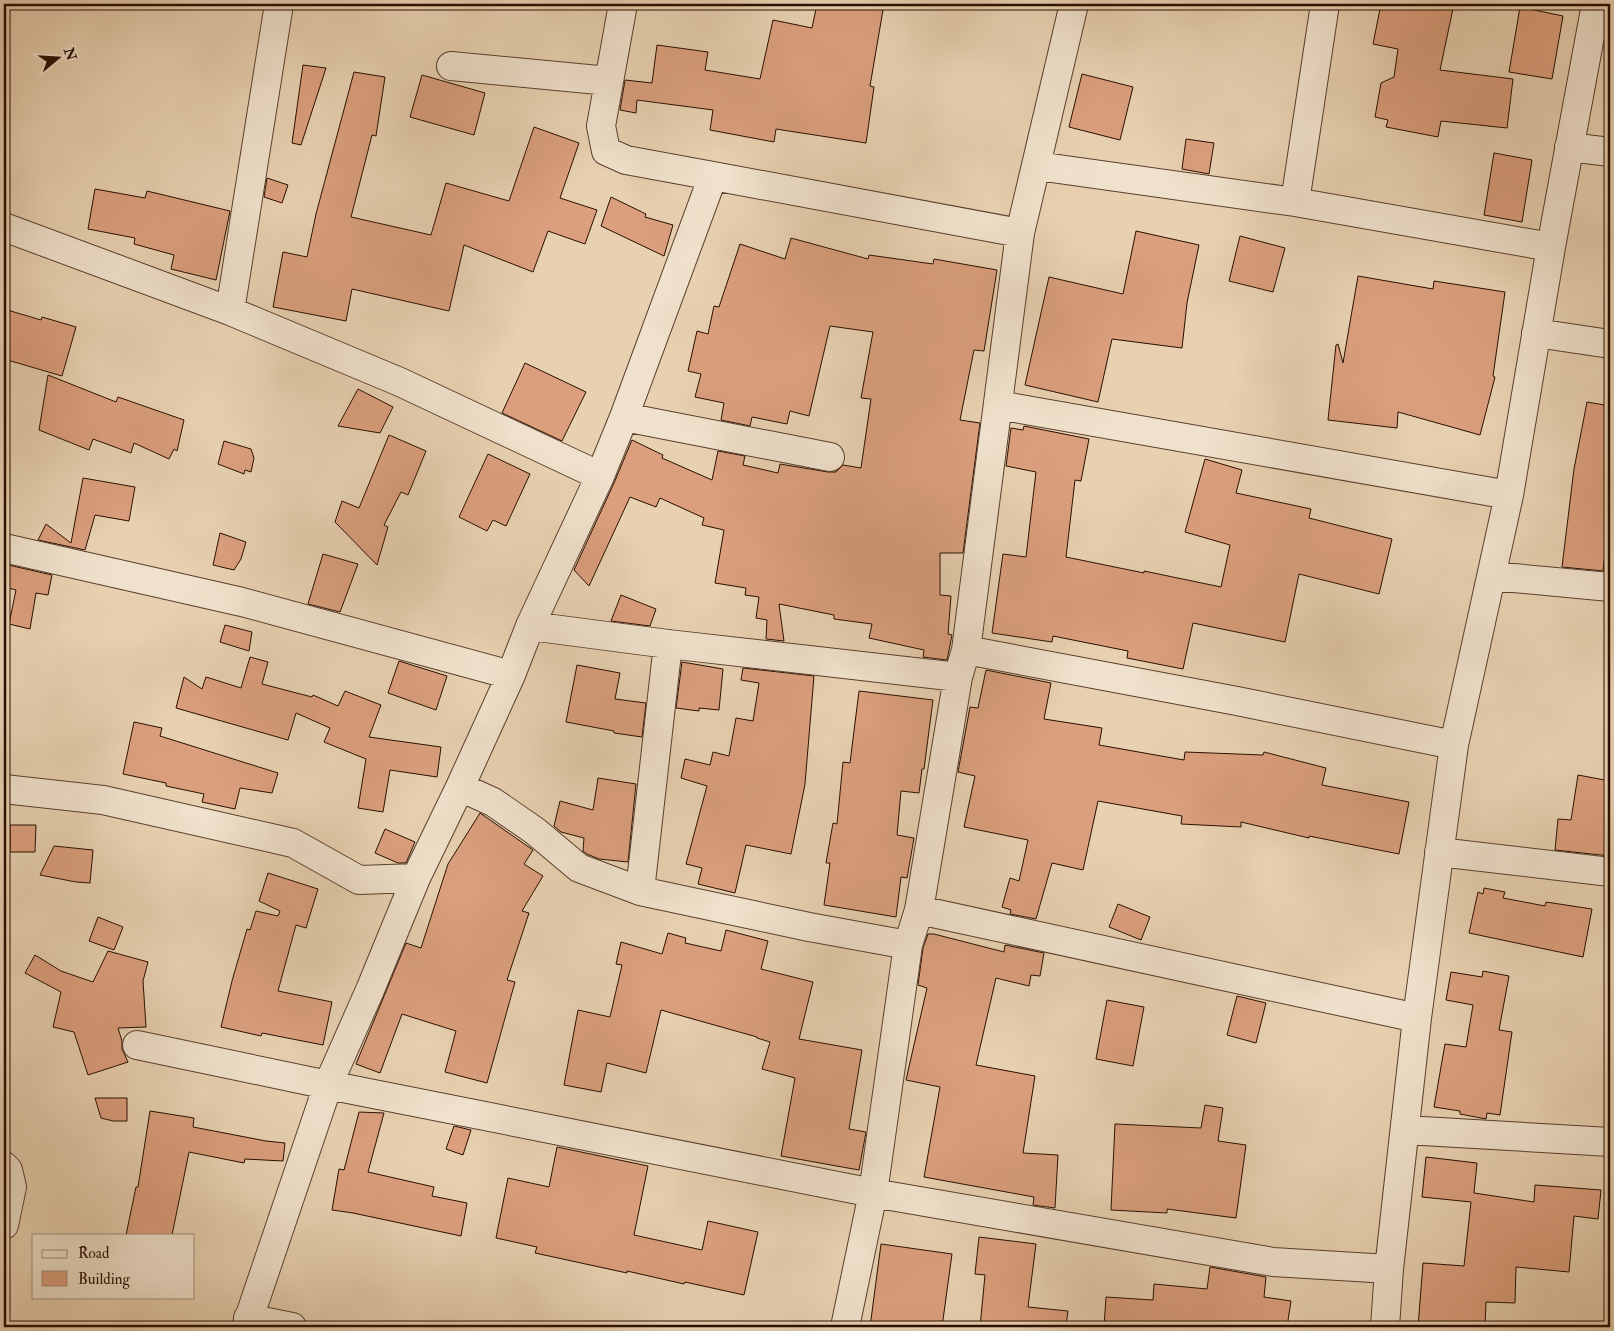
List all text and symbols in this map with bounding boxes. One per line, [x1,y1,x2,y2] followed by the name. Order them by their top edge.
[32,32,82,82] north arrow
[60,45,80,63] text: N
[32,1234,195,1298] legend
[78,1244,110,1263] text: Road
[78,1270,130,1289] text: Building

